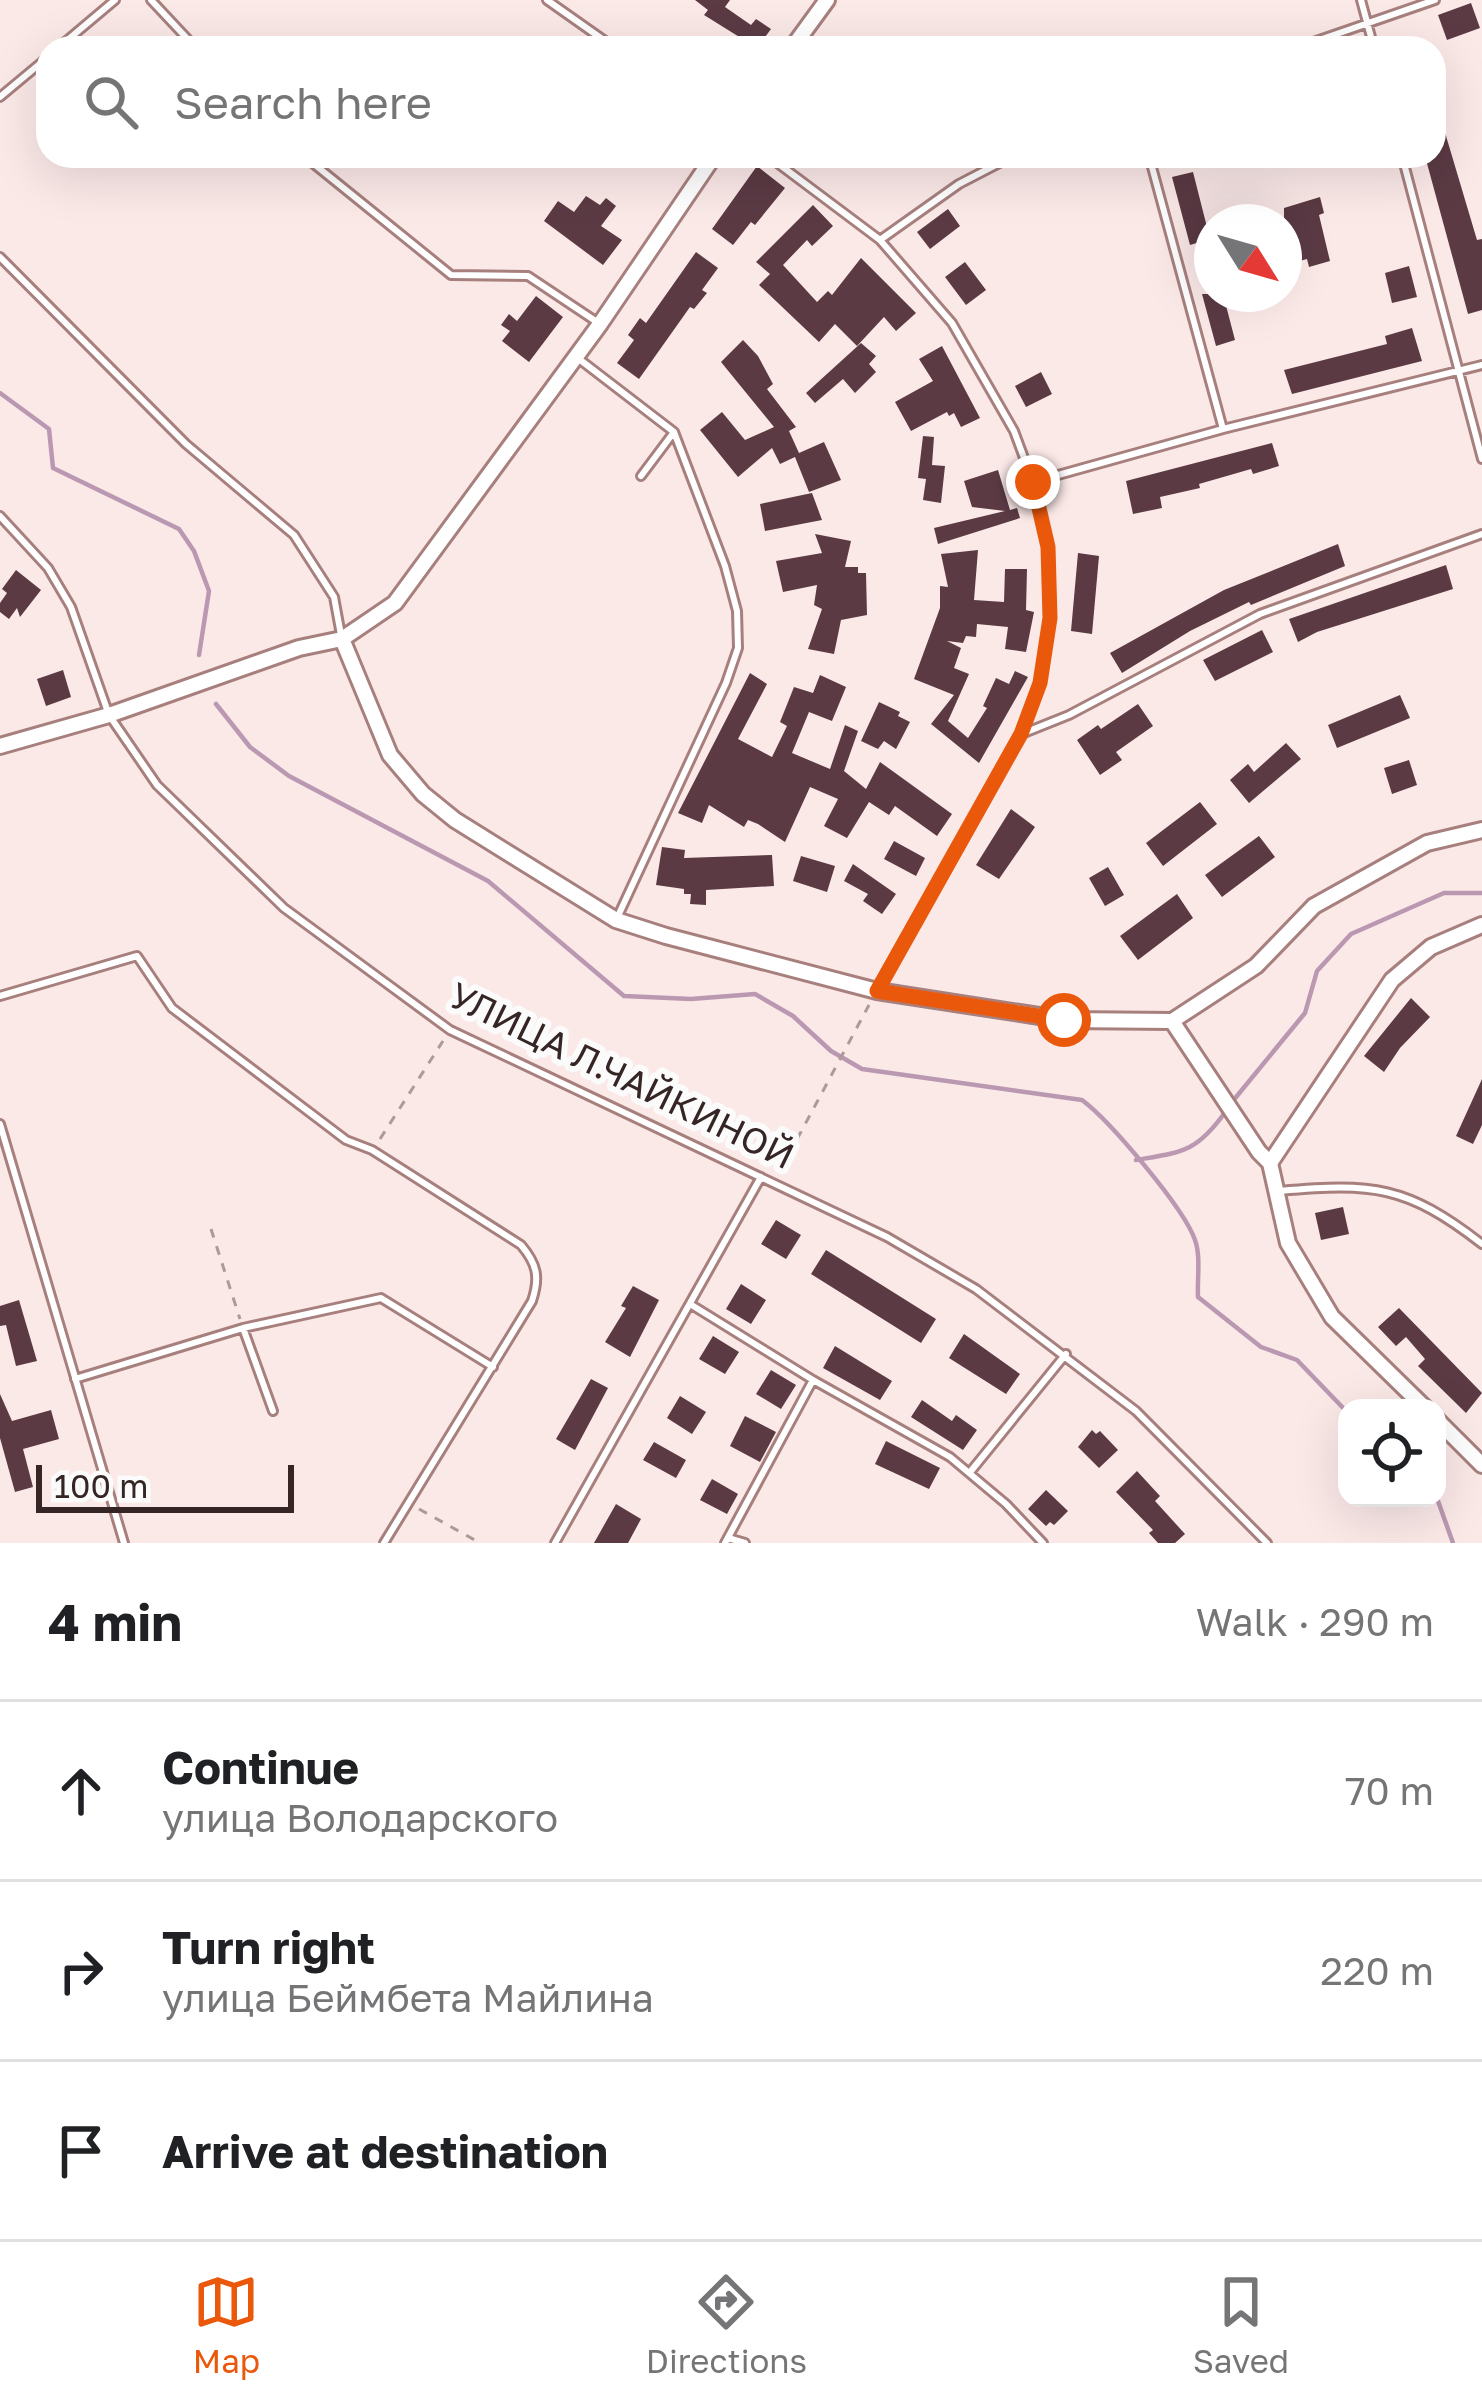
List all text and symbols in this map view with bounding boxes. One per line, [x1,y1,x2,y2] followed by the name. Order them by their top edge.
[36,36,1446,168] search box
[78,69,144,135] icon: search
[174,75,432,129] text: Search here
[1194,204,1302,312] north arrow
[1006,455,1060,509] route end
[443,973,801,1177] street label: УЛИЦА Л.ЧАЙКИНОЙ
[1037,993,1091,1047] route start
[1338,1399,1446,1507] map controls
[1338,1399,1446,1507] button: locate
[36,1459,294,1512] scale bar
[54,1466,148,1505] text: 100 m
[48,1591,182,1652] text: 4 min
[1196,1598,1434,1645] text: Walk · 290 m
[162,1740,359,1794] text: Continue
[48,1758,114,1824] icon: ahead
[1345,1767,1434,1814] text: 70 m
[162,1794,558,1841] text: улица Володарского
[162,1920,375,1974] text: Turn right
[48,1938,114,2004] icon: right
[1320,1947,1434,1994] text: 220 m
[162,1974,654,2021] text: улица Беймбета Майлина
[48,2118,114,2184] icon: arrive
[162,2124,608,2178] text: Arrive at destination
[193,2269,260,2380] tab: Map
[646,2269,807,2380] tab: Directions
[1193,2269,1289,2380] tab: Saved

